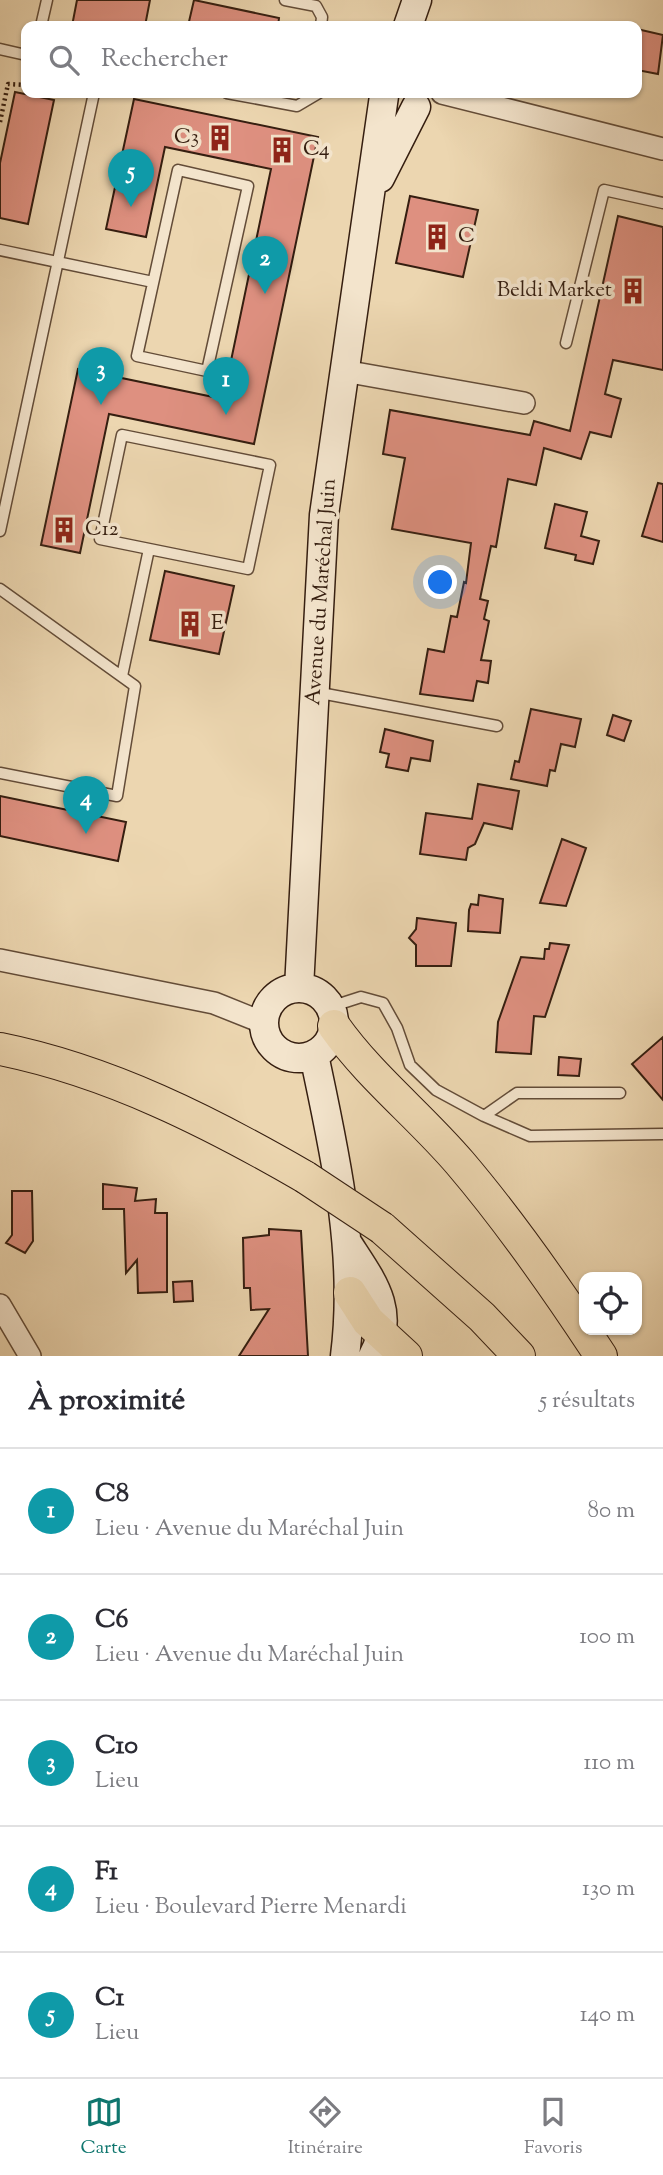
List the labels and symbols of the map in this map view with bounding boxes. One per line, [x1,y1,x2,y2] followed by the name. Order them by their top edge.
[174,123,199,153] place label: C3
[205,123,235,153] building icon: C3
[267,135,297,165] building icon: C4
[303,135,330,165] place label: C4
[108,149,154,207] pin: 5
[422,222,452,252] building icon: C
[458,222,475,252] place label: C
[242,236,288,294] pin: 2
[497,276,612,306] place label: Beldi Market
[618,276,648,306] building icon: Beldi Market
[78,347,124,405] pin: 3
[203,357,249,415] pin: 1
[299,477,345,707] street label: Avenue du Maréchal Juin
[49,515,79,545] building icon: C12
[85,515,119,545] place label: C12
[423,565,457,599] your location
[175,609,205,639] building icon: E
[211,609,224,639] place label: E
[63,776,109,834] pin: 4

